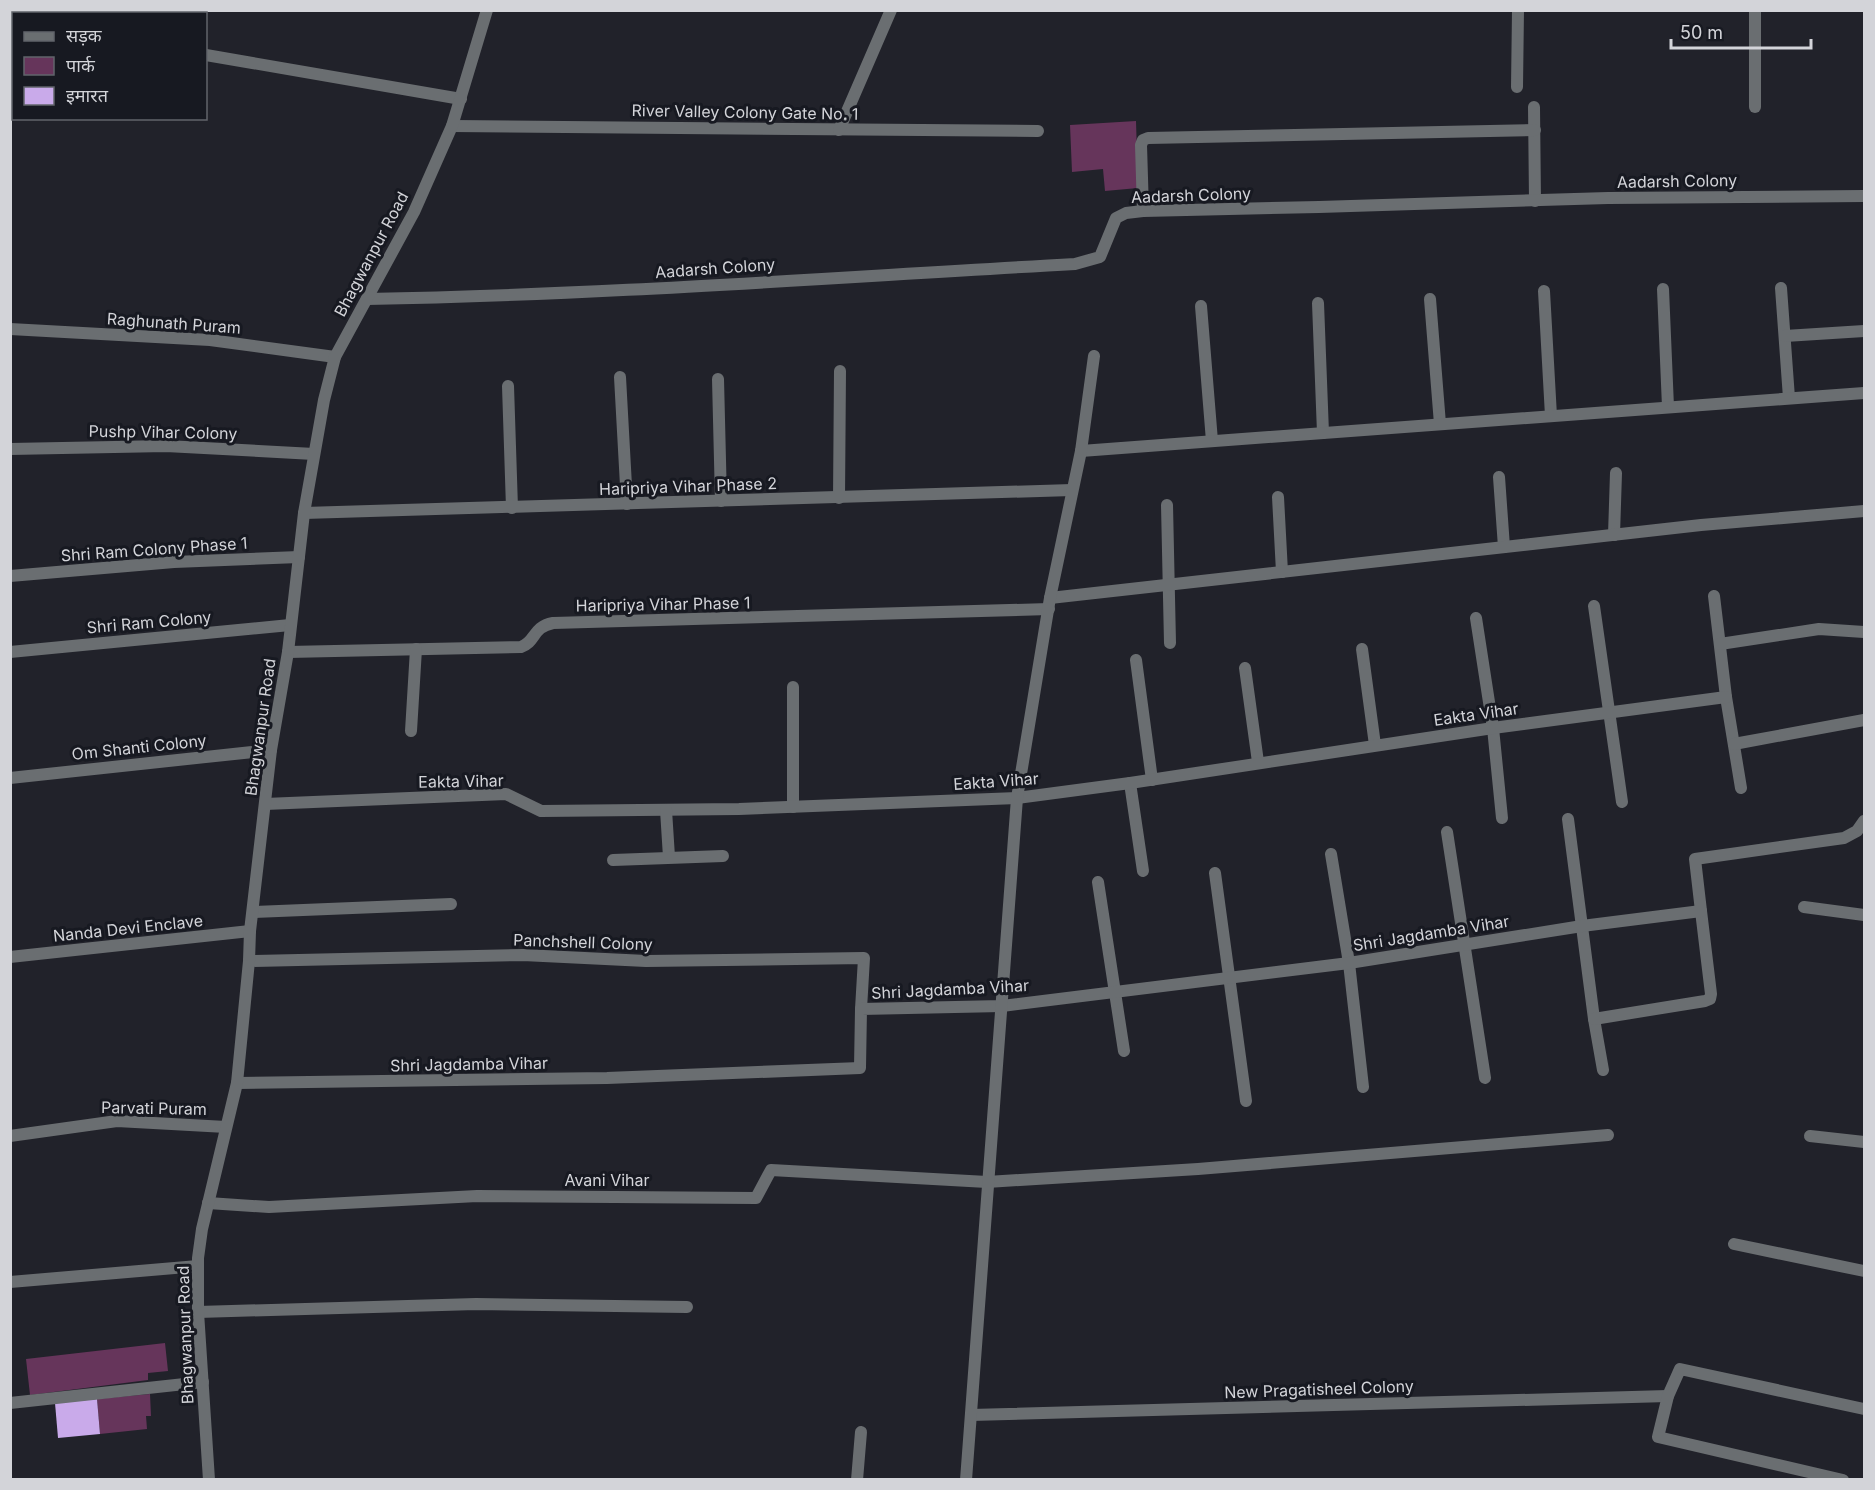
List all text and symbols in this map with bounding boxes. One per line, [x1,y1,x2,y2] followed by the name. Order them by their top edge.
[12,12,207,120] legend
[1671,12,1810,50] scale bar
[1680,22,1723,43] text: 50 m
[66,25,103,46] text: सड़क
[66,55,96,76] text: पार्क
[66,85,109,106] text: इमारत
[631,100,859,124] street label: River Valley Colony Gate No. 1
[1617,170,1737,192] street label: Aadarsh Colony
[1131,183,1251,207] street label: Aadarsh Colony
[330,188,412,320] street label: Bhagwanpur Road
[654,254,776,282] street label: Aadarsh Colony
[106,308,242,338] street label: Raghunath Puram
[88,421,238,443] street label: Pushp Vihar Colony
[599,473,777,499] street label: Haripriya Vihar Phase 2
[60,533,248,565] street label: Shri Ram Colony Phase 1
[575,592,751,616] street label: Haripriya Vihar Phase 1
[86,607,212,637] street label: Shri Ram Colony
[240,657,280,797] street label: Bhagwanpur Road
[1432,698,1520,730] street label: Eakta Vihar
[71,730,207,764] street label: Om Shanti Colony
[953,768,1039,794] street label: Eakta Vihar
[418,770,504,792] street label: Eakta Vihar
[52,910,204,946] street label: Nanda Devi Enclave
[1351,911,1511,955] street label: Shri Jagdamba Vihar
[513,930,653,954] street label: Panchshell Colony
[871,975,1029,1003] street label: Shri Jagdamba Vihar
[390,1053,548,1075] street label: Shri Jagdamba Vihar
[101,1097,207,1119] street label: Parvati Puram
[564,1170,650,1190] street label: Avani Vihar
[173,1265,197,1405] street label: Bhagwanpur Road
[1224,1376,1414,1402] street label: New Pragatisheel Colony

